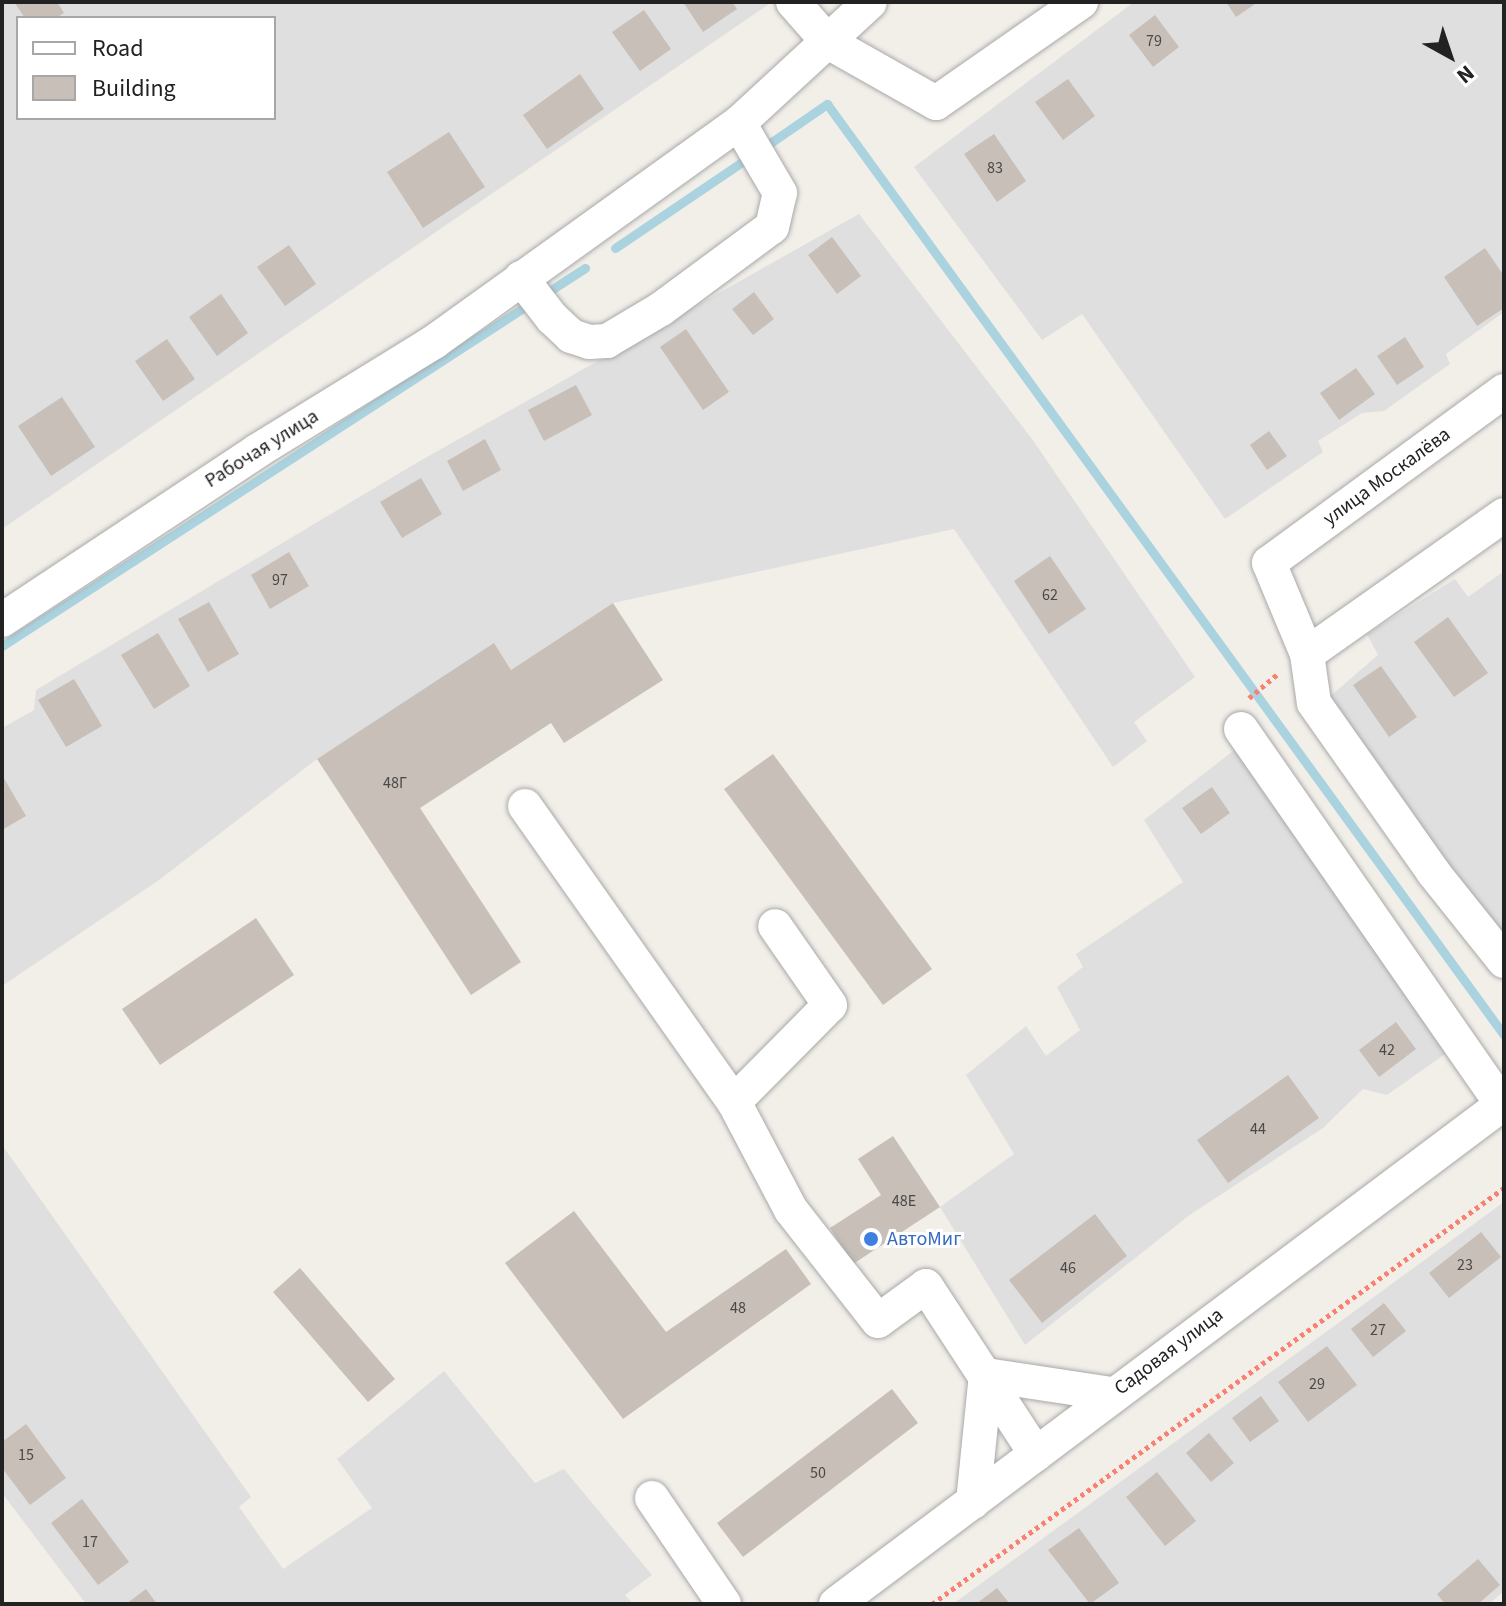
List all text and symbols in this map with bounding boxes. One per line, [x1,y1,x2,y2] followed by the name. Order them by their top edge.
[16,16,276,120] legend
[1410,16,1490,96] north arrow
[92,31,144,66] text: Road
[1146,31,1162,51] house number: 79
[1450,57,1481,91] text: N
[92,71,176,106] text: Building
[987,158,1003,178] house number: 83
[201,405,323,493] street label: Рабочая улица
[1319,423,1455,531] street label: улица Москалёва
[272,570,288,590] house number: 97
[1042,585,1058,605] house number: 62
[383,773,407,793] house number: 48Г
[1379,1040,1395,1060] house number: 42
[1250,1119,1266,1139] house number: 44
[892,1191,916,1211] house number: 48Е
[887,1227,961,1251] place label: АвтоМиг
[862,1230,880,1248] marker: АвтоМиг
[1457,1255,1473,1275] house number: 23
[1060,1258,1076,1278] house number: 46
[730,1298,746,1318] house number: 48
[1110,1303,1228,1401] street label: Садовая улица
[1370,1320,1386,1340] house number: 27
[1309,1374,1325,1394] house number: 29
[18,1445,34,1465] house number: 15
[810,1463,826,1483] house number: 50
[82,1532,98,1552] house number: 17

